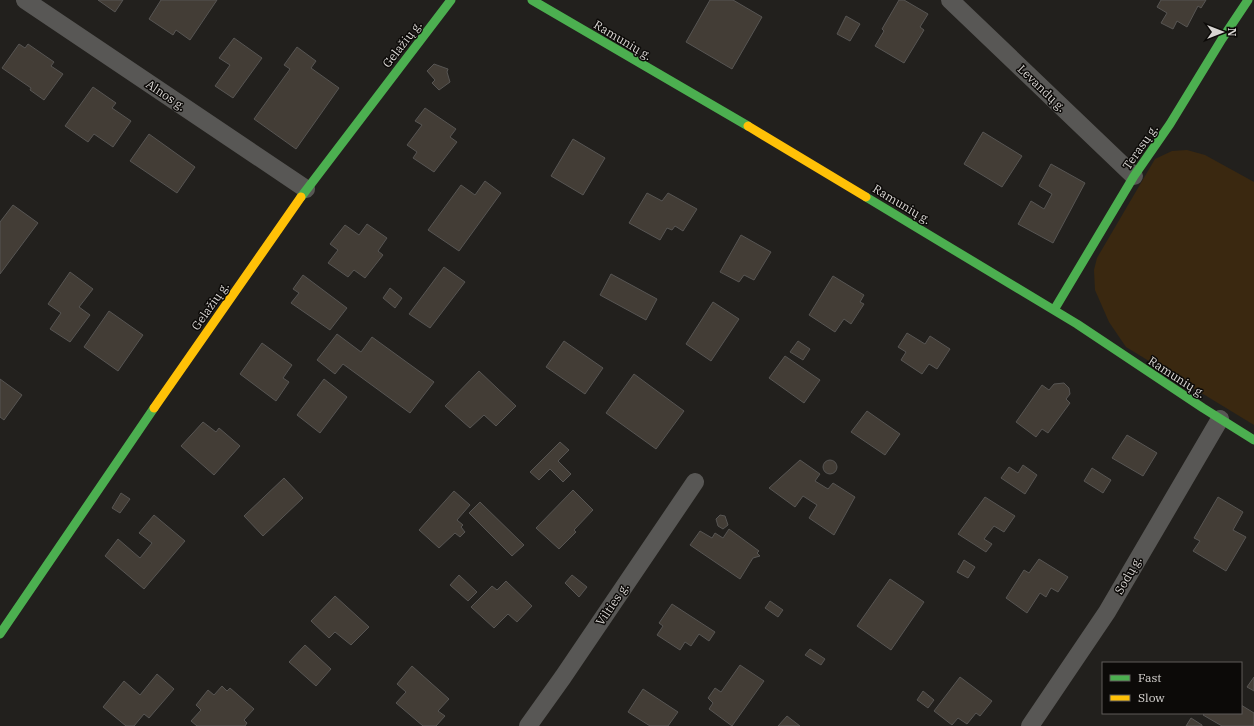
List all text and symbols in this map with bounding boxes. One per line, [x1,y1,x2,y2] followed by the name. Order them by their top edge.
[1202,12,1242,52] north arrow
[591,17,655,63] street label: Ramunių g.
[379,18,425,70] street label: Gelažių g.
[1225,28,1239,37] text: N
[1015,61,1069,115] street label: Levandų g.
[143,76,189,114] street label: Alnos g.
[1119,122,1161,172] street label: Terasų g.
[870,181,934,227] street label: Ramunių g.
[188,279,232,333] street label: Gelažių g.
[1146,353,1208,401] street label: Ramunių g.
[1111,553,1145,597] street label: Sodų g.
[592,580,632,628] street label: Vilties g.
[1102,662,1242,714] legend
[1138,670,1162,685] text: Fast
[1138,690,1165,705] text: Slow

